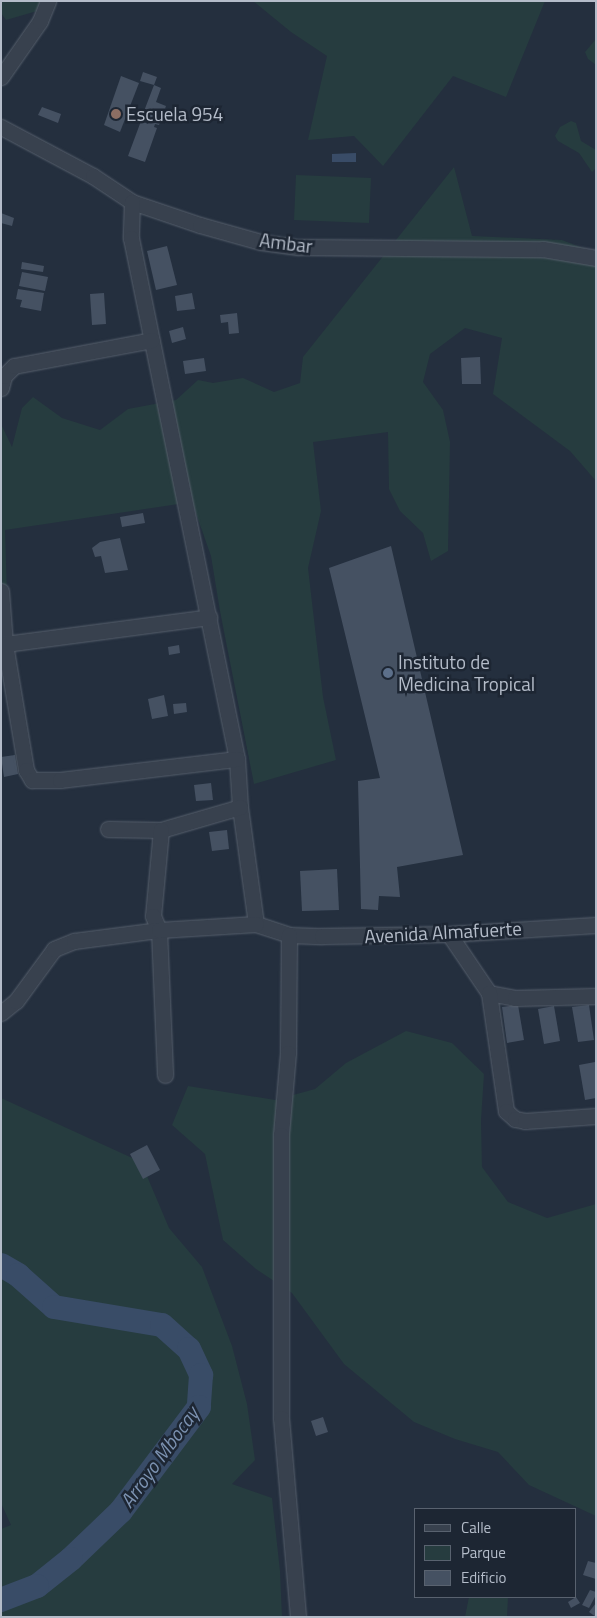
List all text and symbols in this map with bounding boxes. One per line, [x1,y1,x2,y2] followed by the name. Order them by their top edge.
[126,103,223,125] place label: Escuela 954
[110,108,122,120] marker: Escuela 954
[258,228,314,258] street label: Ambar
[398,651,535,695] place label: Instituto de Medicina Tropical
[382,667,394,679] marker: Instituto de Medicina Tropical
[364,916,522,948] street label: Avenida Almafuerte
[114,1402,204,1512] water label: Arroyo Mbocay
[414,1508,577,1598] legend
[461,1516,491,1539] text: Calle
[461,1541,506,1564] text: Parque
[461,1566,506,1589] text: Edificio

